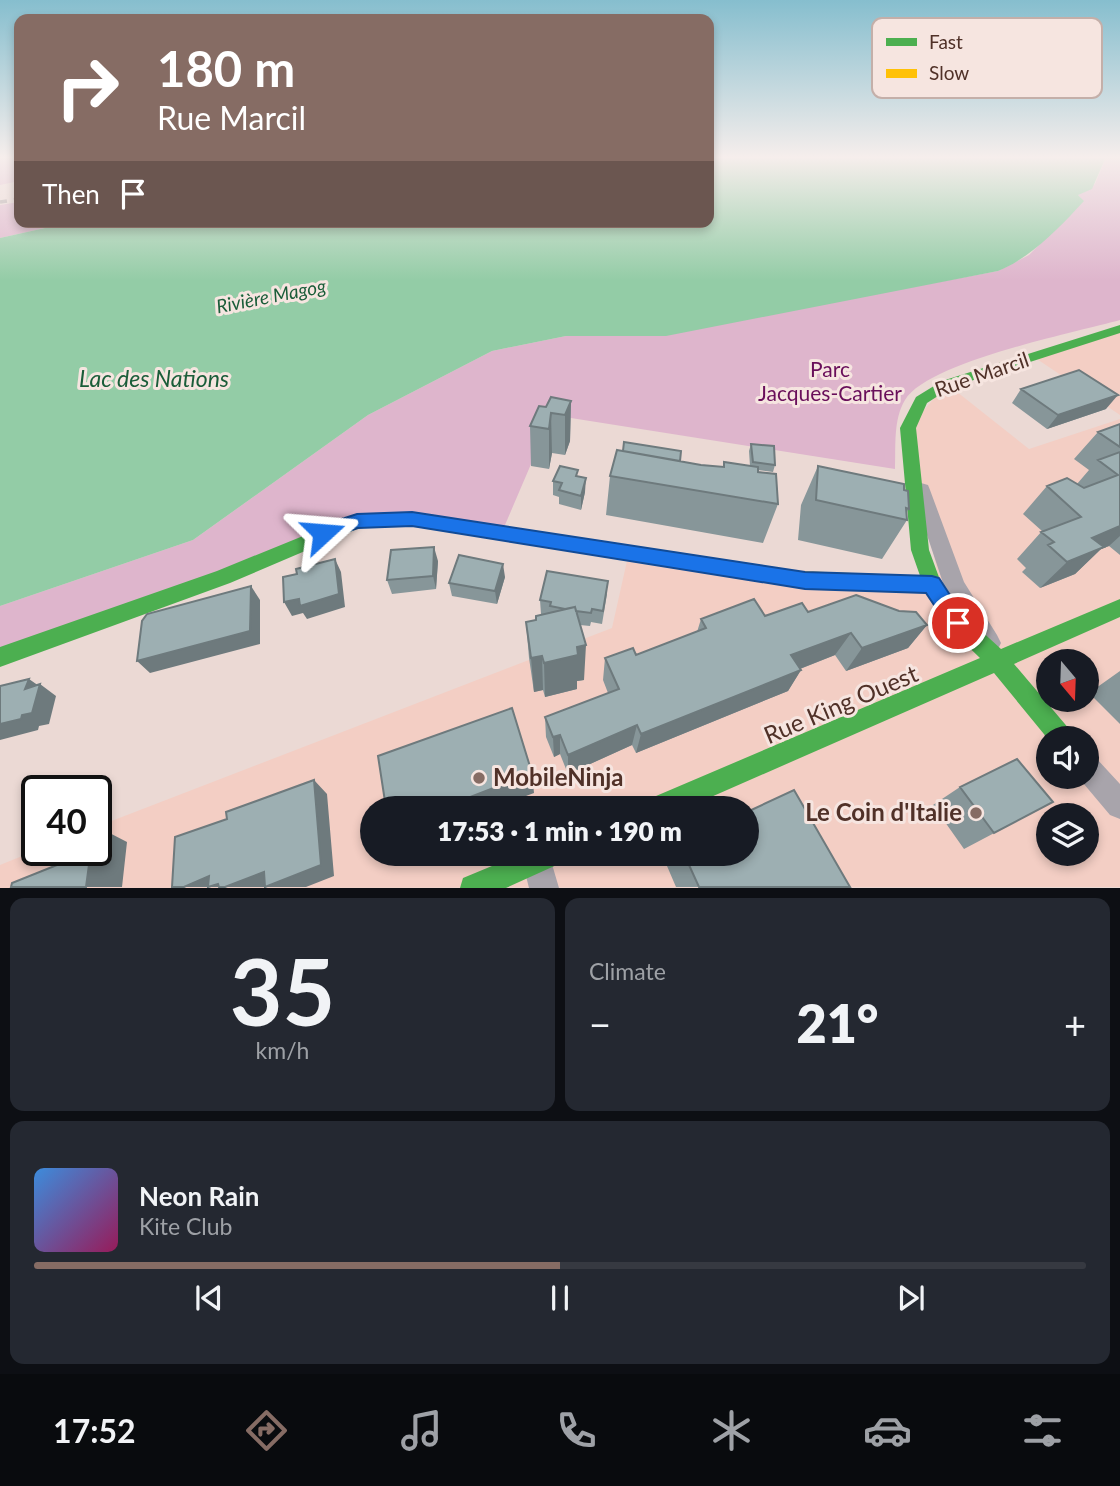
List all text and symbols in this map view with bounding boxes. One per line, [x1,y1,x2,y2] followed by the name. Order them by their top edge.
[872,18,1102,98] legend
[929,30,963,53] text: Fast
[157,39,295,97] text: 180 m
[42,42,133,133] icon: right
[929,61,969,84] text: Slow
[157,98,306,137] text: Rue Marcil
[114,175,152,213] icon: arrive
[42,178,100,210] text: Then
[214,273,329,317] water label: Rivière Magog
[931,346,1032,401] street label: Rue Marcil
[758,356,902,405] park label: Parc Jacques-Cartier
[79,364,229,392] water label: Lac des Nations
[286,496,360,570] position arrow
[928,593,988,653] pin
[939,604,977,642] icon: arrive
[1036,649,1099,712] north arrow
[1036,649,1099,866] map controls
[759,658,922,749] street label: Rue King Ouest
[1036,726,1099,789] button: sound
[493,762,624,791] place label: MobileNinja
[471,770,487,786] marker: MobileNinja
[21,775,112,866] speed limit sign: 40
[805,797,962,826] place label: Le Coin d'Italie
[1036,803,1099,866] button: layers
[968,805,984,821] marker: Le Coin d'Italie
[437,815,682,847] text: 17:53 · 1 min · 190 m
[230,936,335,1045] text: 35
[589,957,666,985] text: Climate
[797,992,878,1054] text: 21°
[589,1001,611,1047] text: −
[1064,1001,1086,1047] text: +
[256,1036,309,1064] text: km/h
[139,1180,259,1212] text: Neon Rain
[139,1212,232,1240] text: Kite Club
[190,1279,228,1317] icon: previous
[541,1279,579,1317] icon: pause
[892,1279,930,1317] icon: next
[242,1406,291,1455] icon: directions
[397,1406,446,1455] icon: music
[552,1406,601,1455] icon: phone
[707,1406,756,1455] icon: climate
[863,1406,912,1455] icon: car
[1018,1406,1067,1455] icon: filters
[53,1411,136,1450] text: 17:52

